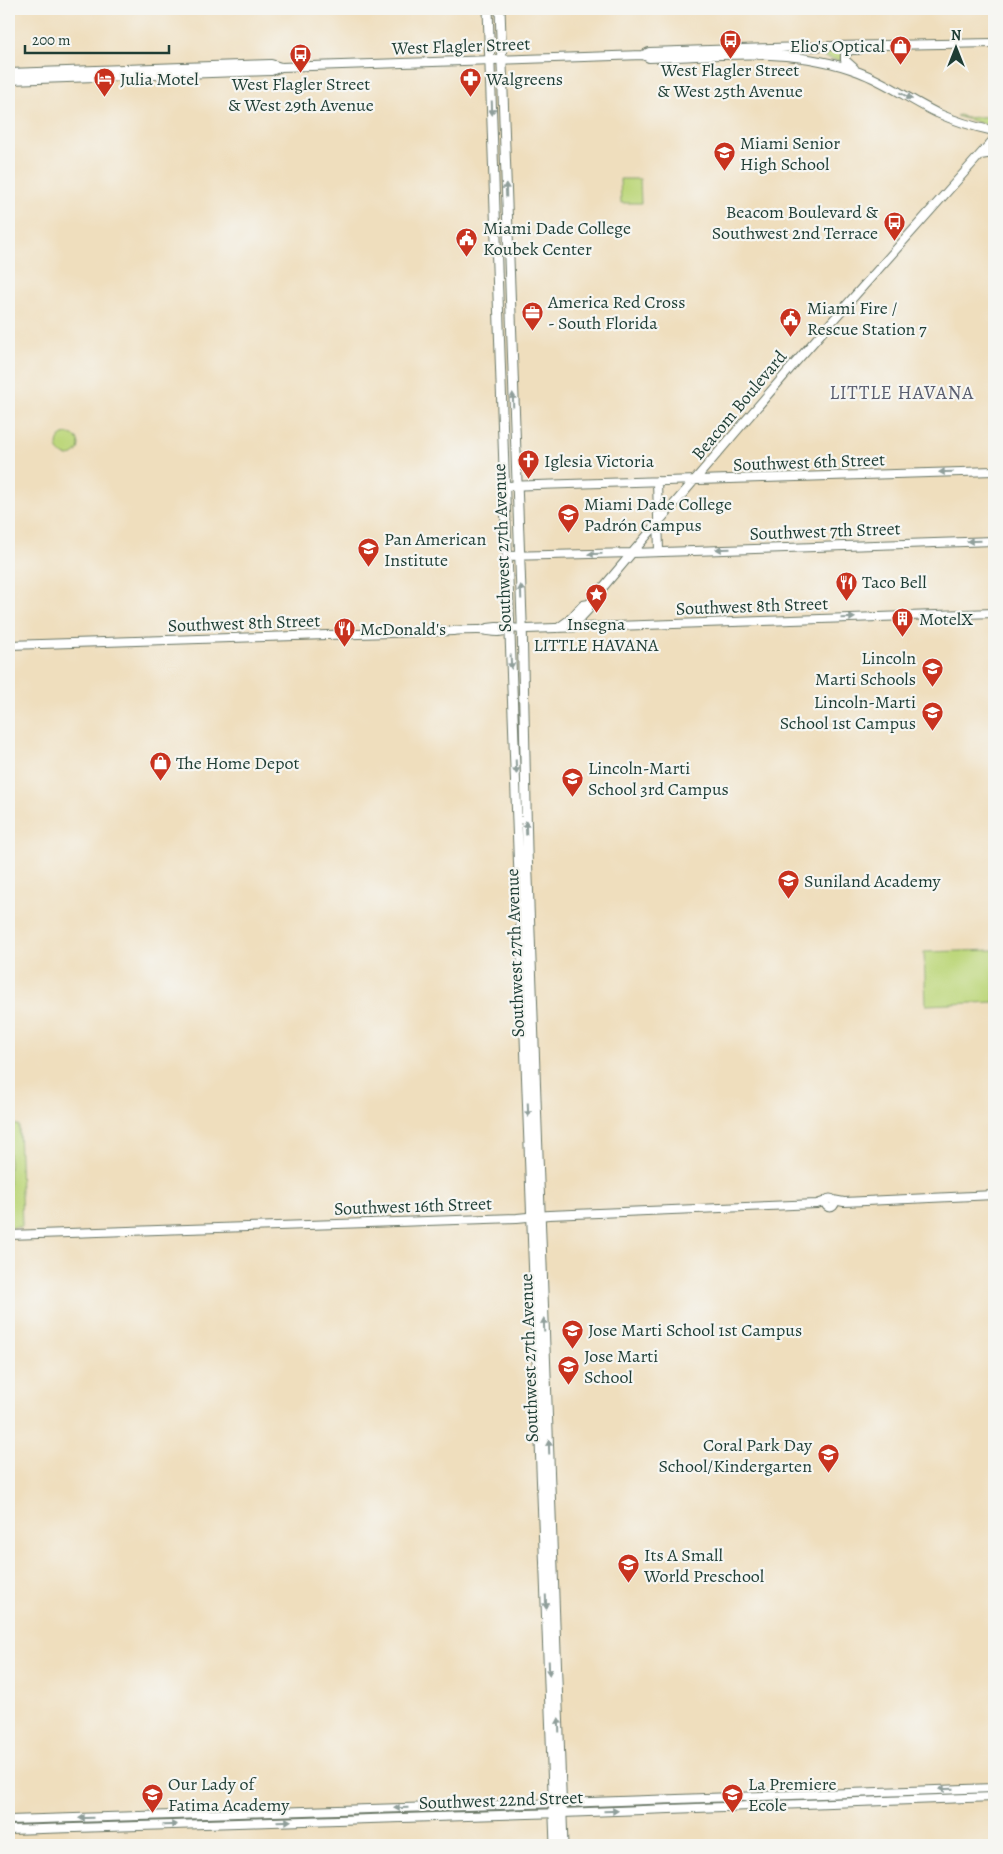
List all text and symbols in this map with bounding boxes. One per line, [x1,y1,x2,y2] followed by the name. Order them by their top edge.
[25,22,169,54] scale bar
[930,22,980,72] north arrow
[951,26,961,45] text: N
[718,28,742,59] bus stop icon: West Flagler Street & West 25th Avenue
[32,30,71,50] text: 200 m
[390,32,531,60] street label: West Flagler Street
[790,34,886,58] place label: Elio's Optical
[889,34,913,65] shop icon: Elio's Optical
[289,42,313,73] bus stop icon: West Flagler Street & West 29th Avenue
[657,58,803,103] place label: West Flagler Street & West 25th Avenue
[92,67,116,98] hotel icon: Julia Motel
[120,67,199,91] place label: Julia Motel
[458,67,482,98] pharmacy icon: Walgreens
[485,67,563,91] place label: Walgreens
[228,72,374,117] place label: West Flagler Street & West 29th Avenue
[898,92,913,100] one-way arrow
[488,101,496,117] one-way arrow
[740,131,840,176] place label: Miami Senior High School
[712,141,736,172] school or university icon: Miami Senior High School
[501,182,509,198] one-way arrow
[712,200,878,245] place label: Beacom Boulevard & Southwest 2nd Terrace
[882,210,906,241] bus stop icon: Beacom Boulevard & Southwest 2nd Terrace
[483,216,631,261] place label: Miami Dade College Koubek Center
[455,226,479,257] public building icon: Miami Dade College Koubek Center
[547,290,685,335] place label: America Red Cross - South Florida
[807,296,927,341] place label: Miami Fire / Rescue Station 7
[520,300,544,331] office icon: America Red Cross - South Florida
[779,306,803,337] public building icon: Miami Fire / Rescue Station 7
[686,345,792,465] street label: Beacom Boulevard
[830,380,974,406] district label: LITTLE HAVANA
[509,392,517,408] one-way arrow
[733,447,885,477] street label: Southwest 6th Street
[516,449,540,480] church icon: Iglesia Victoria
[544,449,655,473] place label: Iglesia Victoria
[487,463,517,633] street label: Southwest 27th Avenue
[937,468,953,476] one-way arrow
[584,492,732,537] place label: Miami Dade College Padrón Campus
[556,502,580,533] school or university icon: Miami Dade College Padrón Campus
[749,516,901,546] street label: Southwest 7th Street
[384,527,486,572] place label: Pan American Institute
[356,537,380,568] school or university icon: Pan American Institute
[965,538,981,546] one-way arrow
[715,546,731,554] one-way arrow
[587,550,603,558] one-way arrow
[834,570,858,601] restaurant icon: Taco Bell
[862,570,927,594] place label: Taco Bell
[584,582,608,613] place icon: Insegna LITTLE HAVANA
[516,584,524,600] one-way arrow
[675,591,829,621] street label: Southwest 8th Street
[891,607,915,638] building icon: MotelX
[919,607,973,631] place label: MotelX
[167,608,321,638] street label: Southwest 8th Street
[534,612,659,657] place label: Insegna LITTLE HAVANA
[840,614,856,622] one-way arrow
[332,617,356,648] restaurant icon: McDonald's
[360,617,446,641] place label: McDonald's
[815,646,916,691] place label: Lincoln Marti Schools
[508,655,516,671] one-way arrow
[920,656,944,687] school or university icon: Lincoln Marti Schools
[780,690,916,735] place label: Lincoln-Marti School 1st Campus
[920,700,944,731] school or university icon: Lincoln-Marti School 1st Campus
[148,751,172,782] shop icon: The Home Depot
[176,751,299,775] place label: The Home Depot
[588,756,729,801] place label: Lincoln-Marti School 3rd Campus
[512,759,520,775] one-way arrow
[560,766,584,797] school or university icon: Lincoln-Marti School 3rd Campus
[522,820,530,836] one-way arrow
[500,868,530,1038] street label: Southwest 27th Avenue
[776,869,800,900] school or university icon: Suniland Academy
[804,869,942,893] place label: Suniland Academy
[525,1102,533,1118] one-way arrow
[334,1191,492,1221] street label: Southwest 16th Street
[514,1273,544,1443] street label: Southwest 27th Avenue
[540,1317,548,1333] one-way arrow
[560,1318,584,1349] school or university icon: Jose Marti School 1st Campus
[588,1318,802,1342] place label: Jose Marti School 1st Campus
[584,1344,658,1389] place label: Jose Marti School
[556,1354,580,1385] school or university icon: Jose Marti School
[659,1433,813,1478] place label: Coral Park Day School/Kindergarten
[545,1439,553,1455] one-way arrow
[816,1443,840,1474] school or university icon: Coral Park Day School/Kindergarten
[643,1543,765,1588] place label: Its A Small World Preschool
[616,1553,640,1584] school or university icon: Its A Small World Preschool
[543,1594,551,1610] one-way arrow
[545,1660,553,1676] one-way arrow
[555,1717,563,1733] one-way arrow
[168,1772,290,1817] place label: Our Lady of Fatima Academy
[748,1772,837,1817] place label: La Premiere Ecole
[140,1782,164,1813] school or university icon: Our Lady of Fatima Academy
[720,1782,744,1813] school or university icon: La Premiere Ecole
[418,1785,584,1815] street label: Southwest 22nd Street
[937,1786,953,1794] one-way arrow
[393,1804,409,1812] one-way arrow
[603,1807,619,1815] one-way arrow
[78,1814,94,1822] one-way arrow
[277,1817,293,1825] one-way arrow
[162,1821,178,1829] one-way arrow

